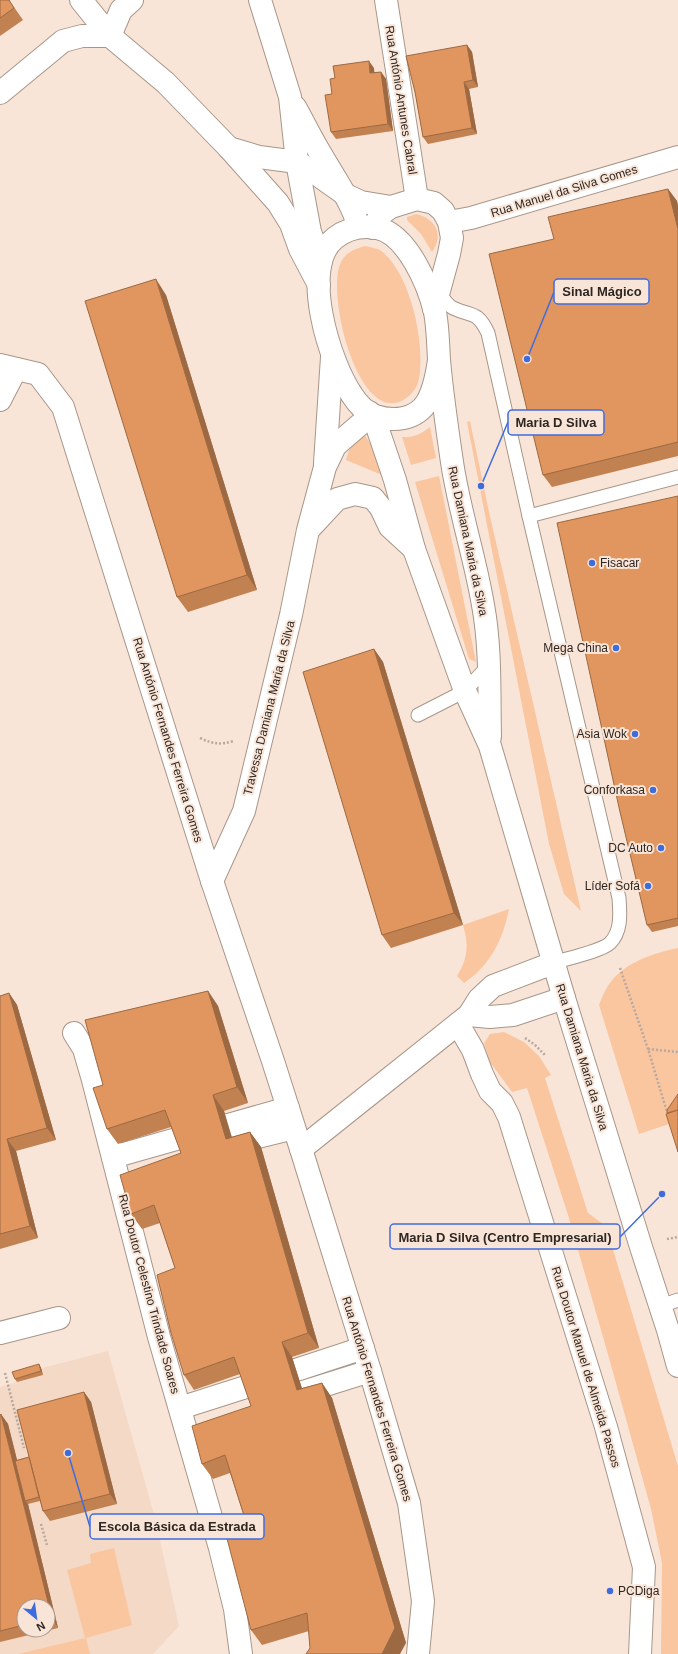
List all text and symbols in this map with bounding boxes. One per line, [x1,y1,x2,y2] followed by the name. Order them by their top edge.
[382,24,420,176] street label: Rua António Antunes Cabral
[489,162,639,220] street label: Rua Manuel da Silva Gomes
[554,279,649,304] callout: Sinal Mágico
[562,284,642,299] text: Sinal Mágico
[508,410,604,435] callout: Maria D Silva
[516,415,597,430] text: Maria D Silva
[445,465,491,617] street label: Rua Damiana Maria da Silva
[600,556,639,570] place label: Fisacar
[587,558,597,568] marker: Fisacar
[240,619,298,797] street label: Travessa Damiana Maria da Silva
[130,636,206,844] street label: Rua António Fernandes Ferreira Gomes
[543,641,608,655] place label: Mega China
[611,643,621,653] marker: Mega China
[577,727,628,741] place label: Asia Wok
[630,729,640,739] marker: Asia Wok
[584,783,645,797] place label: Conforkasa
[648,785,658,795] marker: Conforkasa
[608,841,653,855] place label: DC Auto
[656,843,666,853] marker: DC Auto
[585,879,640,893] place label: Líder Sofá
[643,881,653,891] marker: Líder Sofá
[553,982,611,1132] street label: Rua Damiana Maria da Silva
[116,1193,182,1395] street label: Rua Doutor Celestino Trindade Soares
[390,1224,620,1249] callout: Maria D Silva (Centro Empresarial)
[398,1230,612,1245] text: Maria D Silva (Centro Empresarial)
[549,1265,623,1469] street label: Rua Doutor Manuel de Almeida Passos
[339,1295,415,1503] street label: Rua António Fernandes Ferreira Gomes
[90,1514,264,1539] callout: Escola Básica da Estrada
[98,1519,257,1534] text: Escola Básica da Estrada
[618,1584,660,1598] place label: PCDiga
[605,1586,615,1596] marker: PCDiga
[16,1598,56,1638] north arrow
[34,1620,47,1634] text: N

